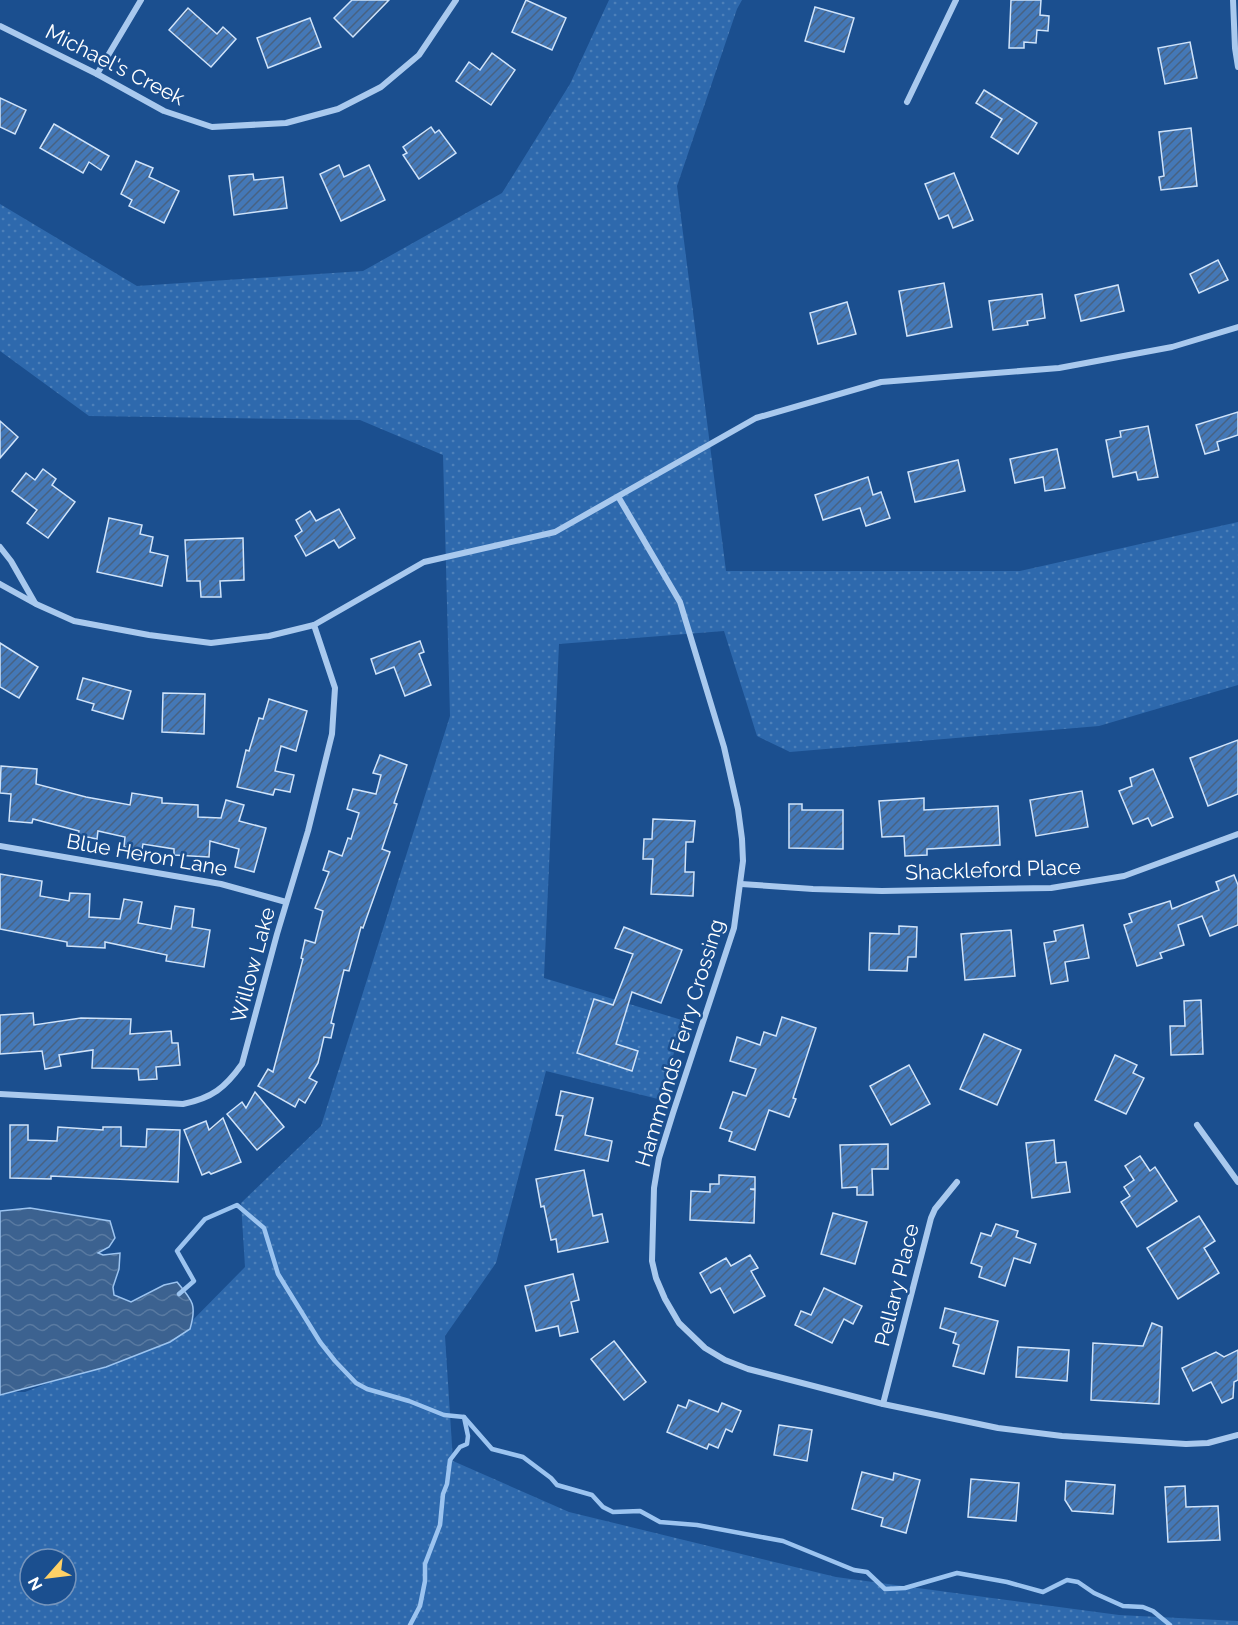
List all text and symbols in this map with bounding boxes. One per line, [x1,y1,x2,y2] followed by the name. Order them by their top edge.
[42,19,189,110] street label: Michael's Creek
[65,828,229,881] street label: Blue Heron Lane
[905,854,1081,885] street label: Shackleford Place
[225,904,280,1025] street label: Willow Lake
[630,916,729,1170] street label: Hammonds Ferry Crossing
[869,1221,924,1349] street label: Pellary Place
[18,1547,78,1607] north arrow
[24,1574,46,1594] text: N

